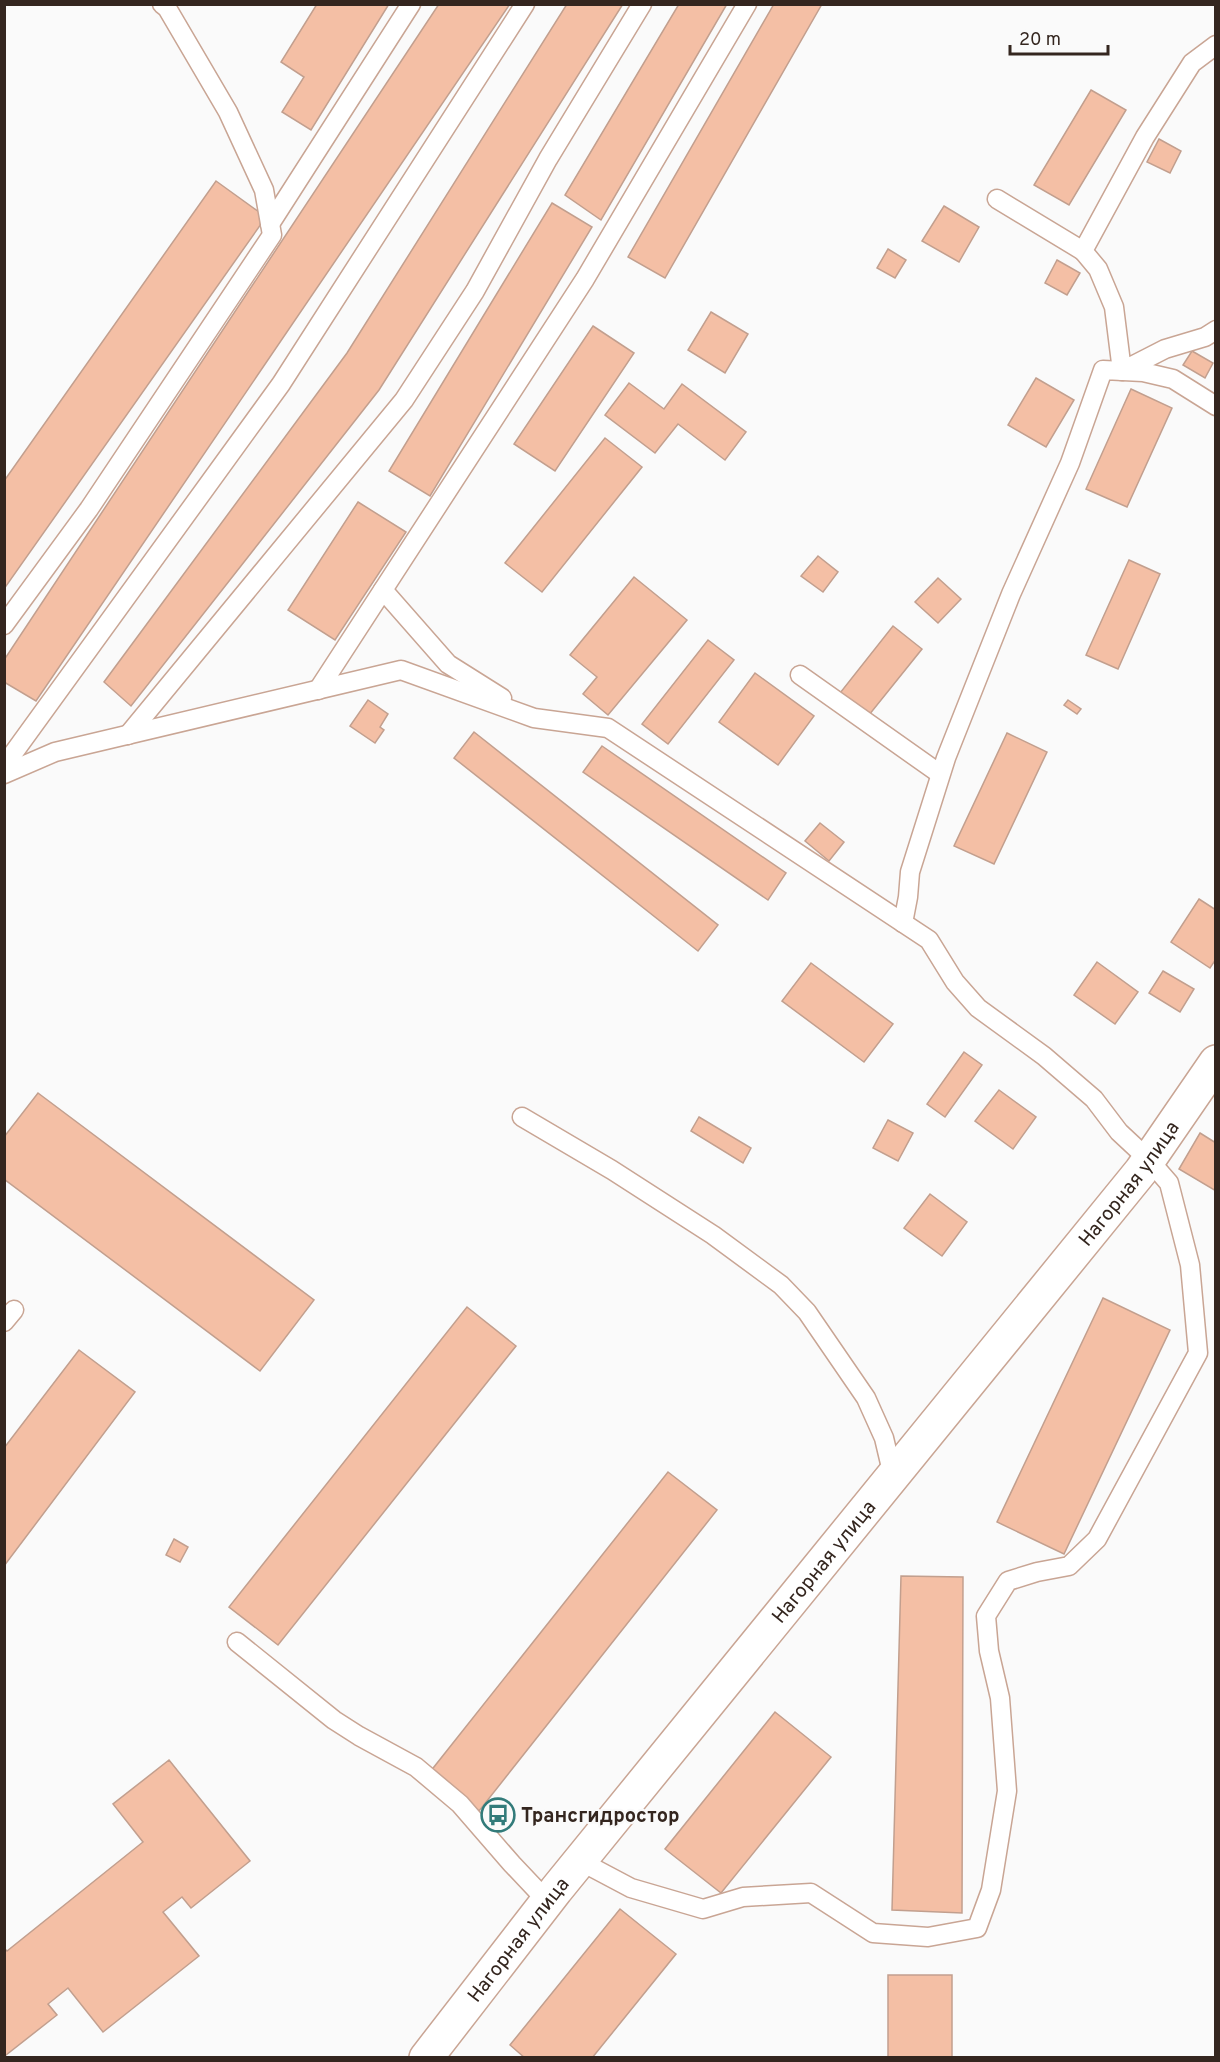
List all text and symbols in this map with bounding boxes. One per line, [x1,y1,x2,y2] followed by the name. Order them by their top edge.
[1010,18,1108,56] scale bar
[1019,29,1061,52] text: 20 m
[1074,1117,1186,1253] street label: Нагорная улица
[767,1496,883,1630] street label: Нагорная улица
[480,1797,516,1833] bus stop icon: Трансгидростор
[521,1804,680,1830] place label: Трансгидростор
[463,1873,576,2008] street label: Нагорная улица

